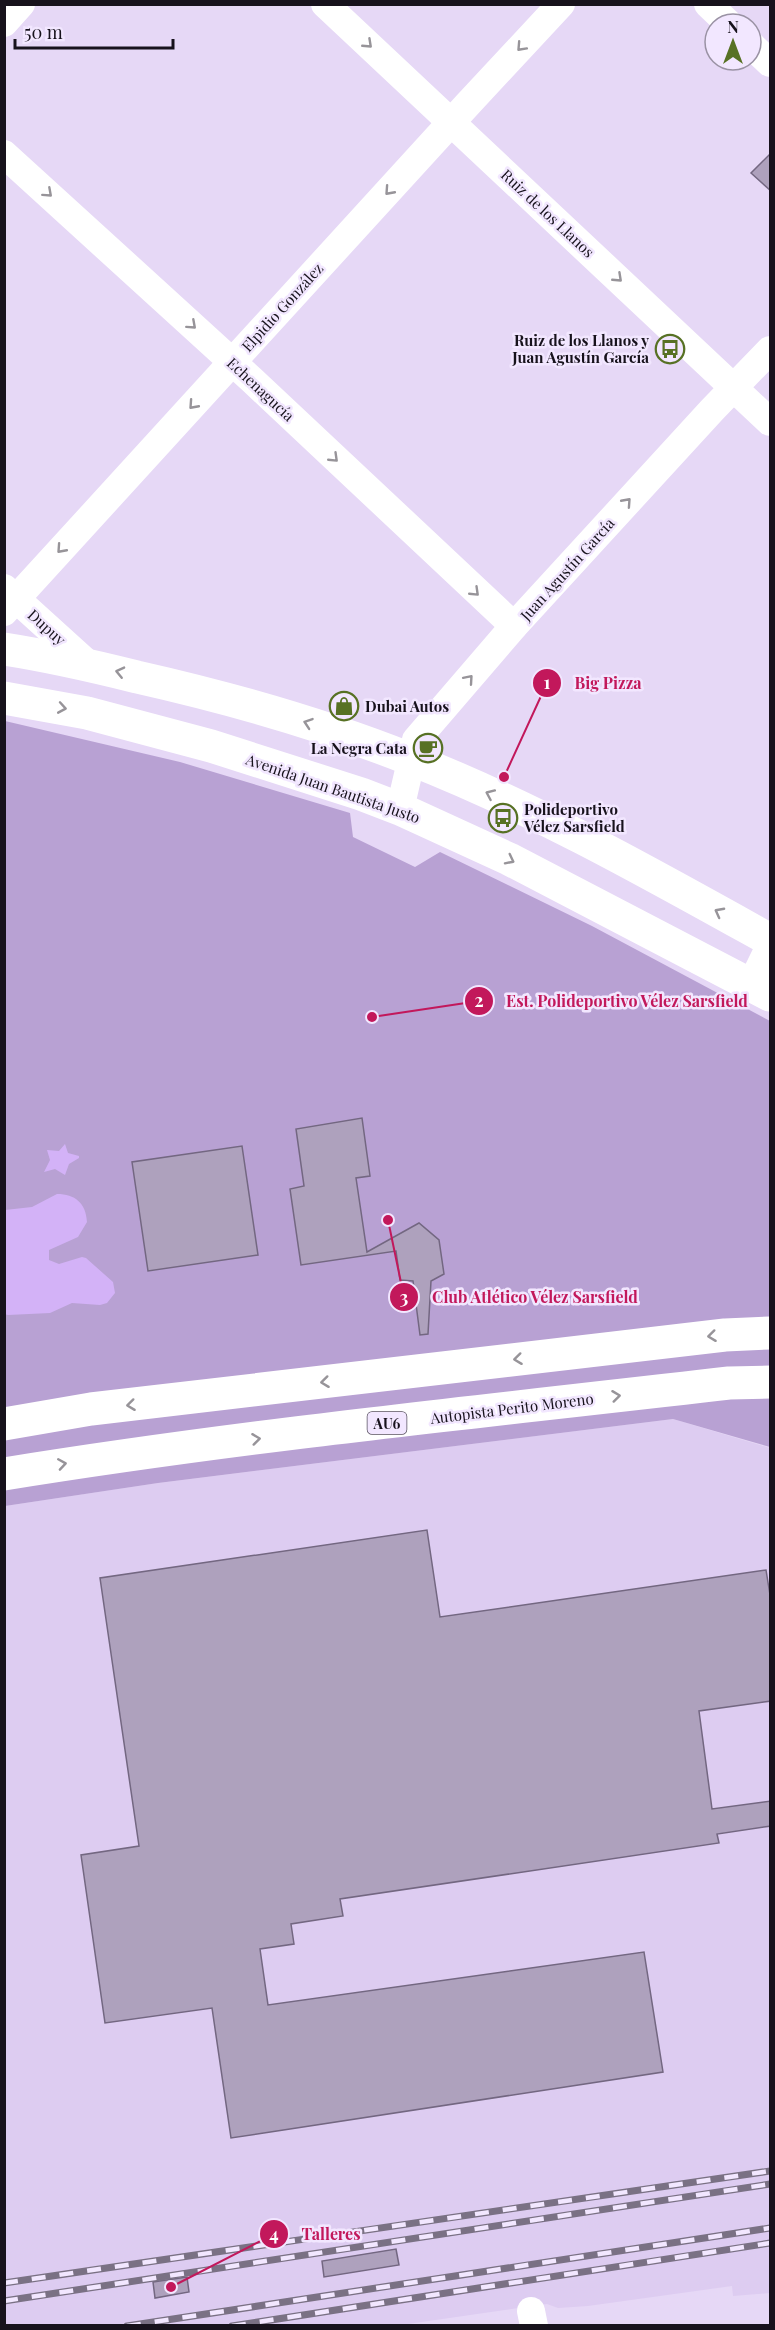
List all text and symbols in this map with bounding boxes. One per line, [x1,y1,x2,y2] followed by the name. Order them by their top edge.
[15,12,172,50] scale bar
[703,12,763,72] north arrow
[727,16,739,37] text: N
[24,20,63,44] text: 50 m
[362,37,372,48] one-way arrow
[517,40,528,51] one-way arrow
[497,165,599,261] street label: Ruiz de los Llanos
[385,184,396,194] one-way arrow
[41,186,51,197] one-way arrow
[237,258,327,356] street label: Elpidio González
[610,271,621,282] one-way arrow
[185,318,195,329] one-way arrow
[511,330,649,367] place label: Ruiz de los Llanos y Juan Agustín García
[654,333,686,365] bus stop icon: Ruiz de los Llanos y Juan Agustín García
[223,353,299,426] street label: Echenagucía
[189,398,200,409] one-way arrow
[327,451,338,462] one-way arrow
[620,499,631,509] one-way arrow
[515,513,619,625] street label: Juan Agustín García
[57,542,68,553] one-way arrow
[468,585,479,596] one-way arrow
[24,605,71,650] street label: Dupuy
[532,666,653,700] callout: Big Pizza
[115,667,125,680] one-way arrow
[544,670,551,694] text: 1
[574,672,642,693] text: Big Pizza
[462,675,473,686] one-way arrow
[328,690,360,722] shop icon: Dubai Autos
[365,696,449,716] place label: Dubai Autos
[57,702,67,714] one-way arrow
[303,718,314,731] one-way arrow
[412,732,444,764] cafe icon: La Negra Cata
[311,738,407,758] place label: La Negra Cata
[242,748,423,827] street label: Avenida Juan Bautista Justo
[485,789,496,801] one-way arrow
[523,799,625,836] place label: Polideportivo Vélez Sarsfield
[487,802,519,834] bus stop icon: Polideportivo Vélez Sarsfield
[504,853,515,864] one-way arrow
[715,908,725,919] one-way arrow
[464,984,760,1018] callout: Est. Polideportivo Vélez Sarsfield
[474,988,484,1012] text: 2
[506,990,748,1011] text: Est. Polideportivo Vélez Sarsfield
[389,1280,650,1314] callout: Club Atlético Vélez Sarsfield
[400,1285,409,1309] text: 3
[432,1286,638,1307] text: Club Atlético Vélez Sarsfield
[708,1330,717,1342] one-way arrow
[514,1352,523,1365] one-way arrow
[320,1375,329,1388] one-way arrow
[428,1388,595,1428] street label: Autopista Perito Moreno
[611,1390,621,1403] one-way arrow
[127,1398,136,1410] one-way arrow
[368,1412,406,1434] road number: AU6
[251,1433,260,1445] one-way arrow
[58,1459,67,1471] one-way arrow
[259,2217,372,2251] callout: Talleres
[269,2222,279,2246] text: 4
[301,2223,361,2244] text: Talleres

